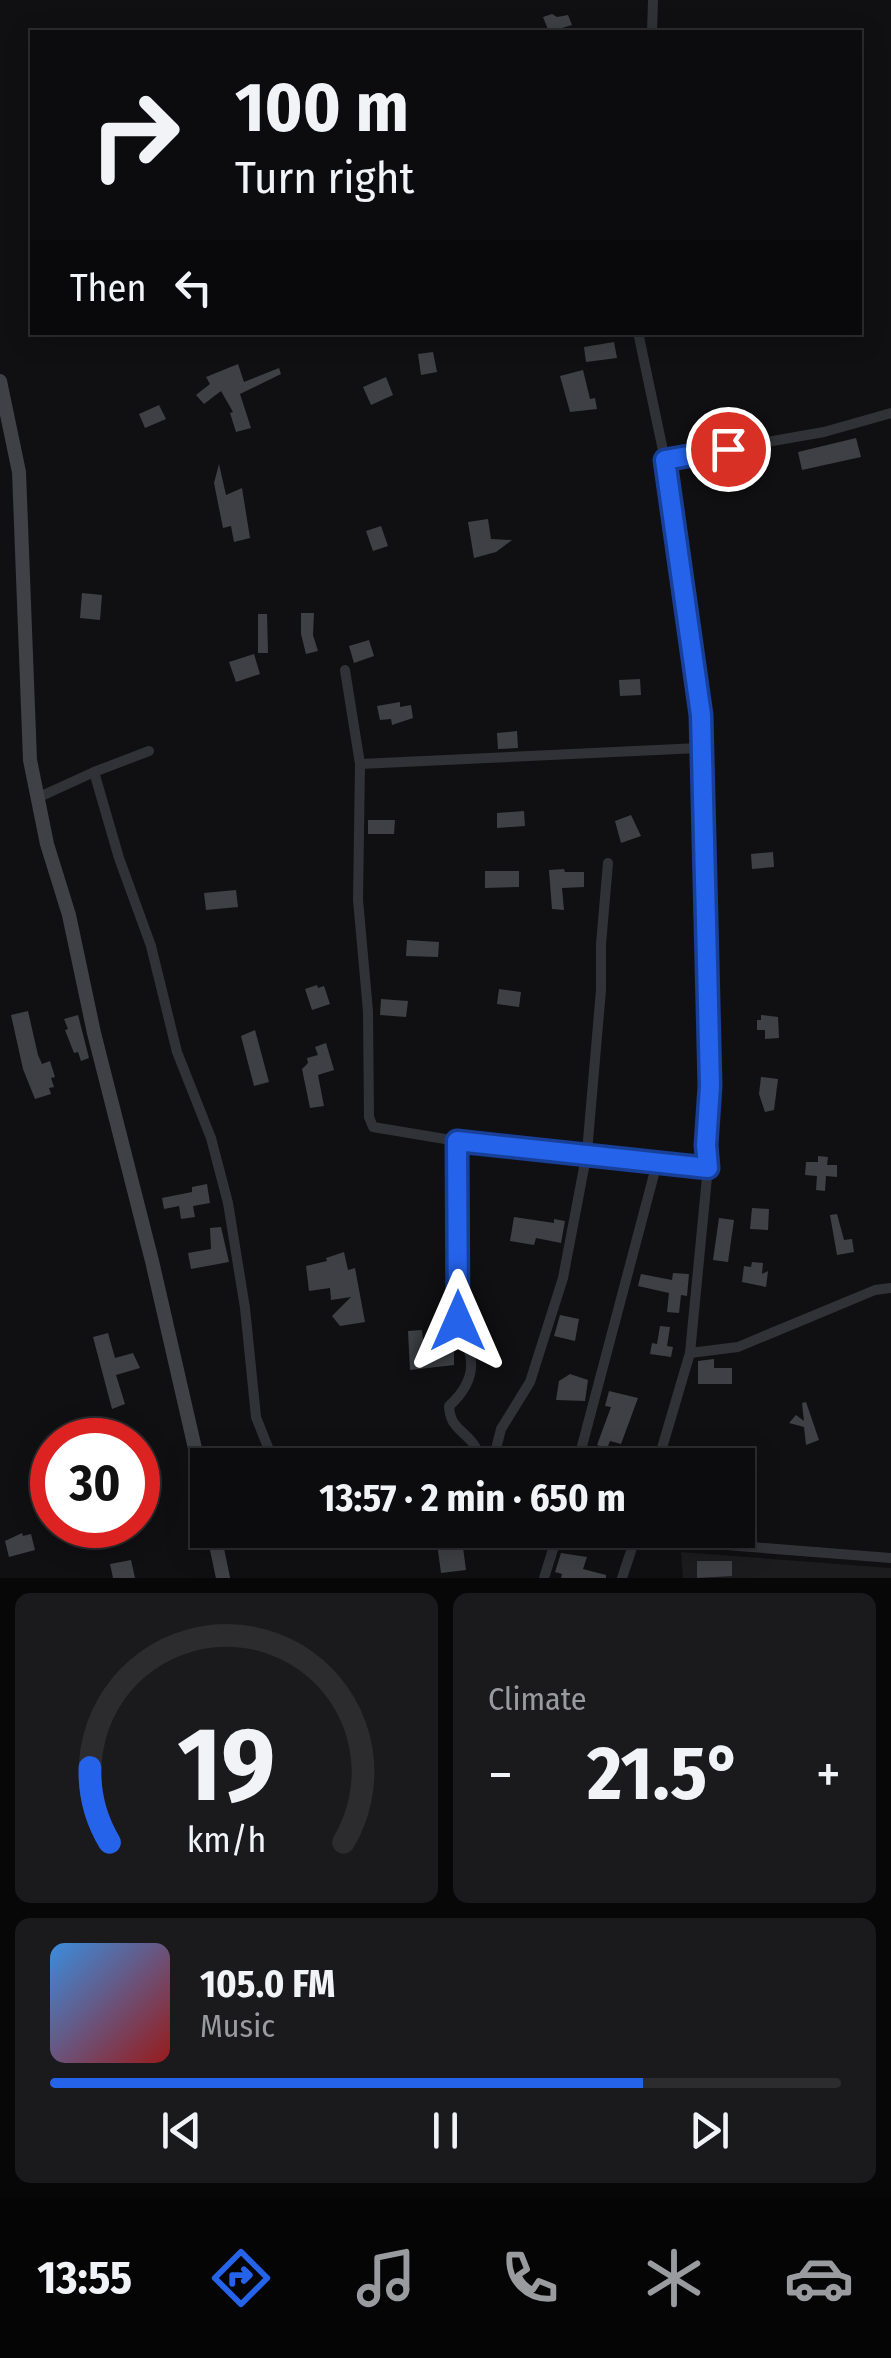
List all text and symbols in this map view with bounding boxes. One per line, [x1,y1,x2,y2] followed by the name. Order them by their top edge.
[235,66,409,150] text: 100 m
[70,70,200,200] icon: right
[235,151,414,205] text: Turn right
[166,260,221,315] icon: left
[70,265,146,311] text: Then
[686,407,771,492] pin
[701,422,756,477] icon: arrive
[406,1269,510,1373] position arrow
[30,1418,160,1548] speed limit sign: 30
[319,1475,626,1521] text: 13:57 · 2 min · 650 m
[488,1680,587,1718] text: Climate
[178,1703,275,1828] text: 19
[587,1729,742,1819] text: 21.5°
[488,1742,513,1808] text: −
[816,1742,841,1808] text: +
[187,1819,266,1861] text: km/h
[200,1961,335,2007] text: 105.0 FM
[200,2007,275,2045] text: Music
[154,2103,209,2158] icon: previous
[418,2103,473,2158] icon: pause
[682,2103,737,2158] icon: next
[206,2243,276,2313] icon: directions
[351,2243,421,2313] icon: music
[495,2243,565,2313] icon: phone
[639,2243,709,2313] icon: climate
[784,2243,854,2313] icon: car
[37,2251,132,2305] text: 13:55

